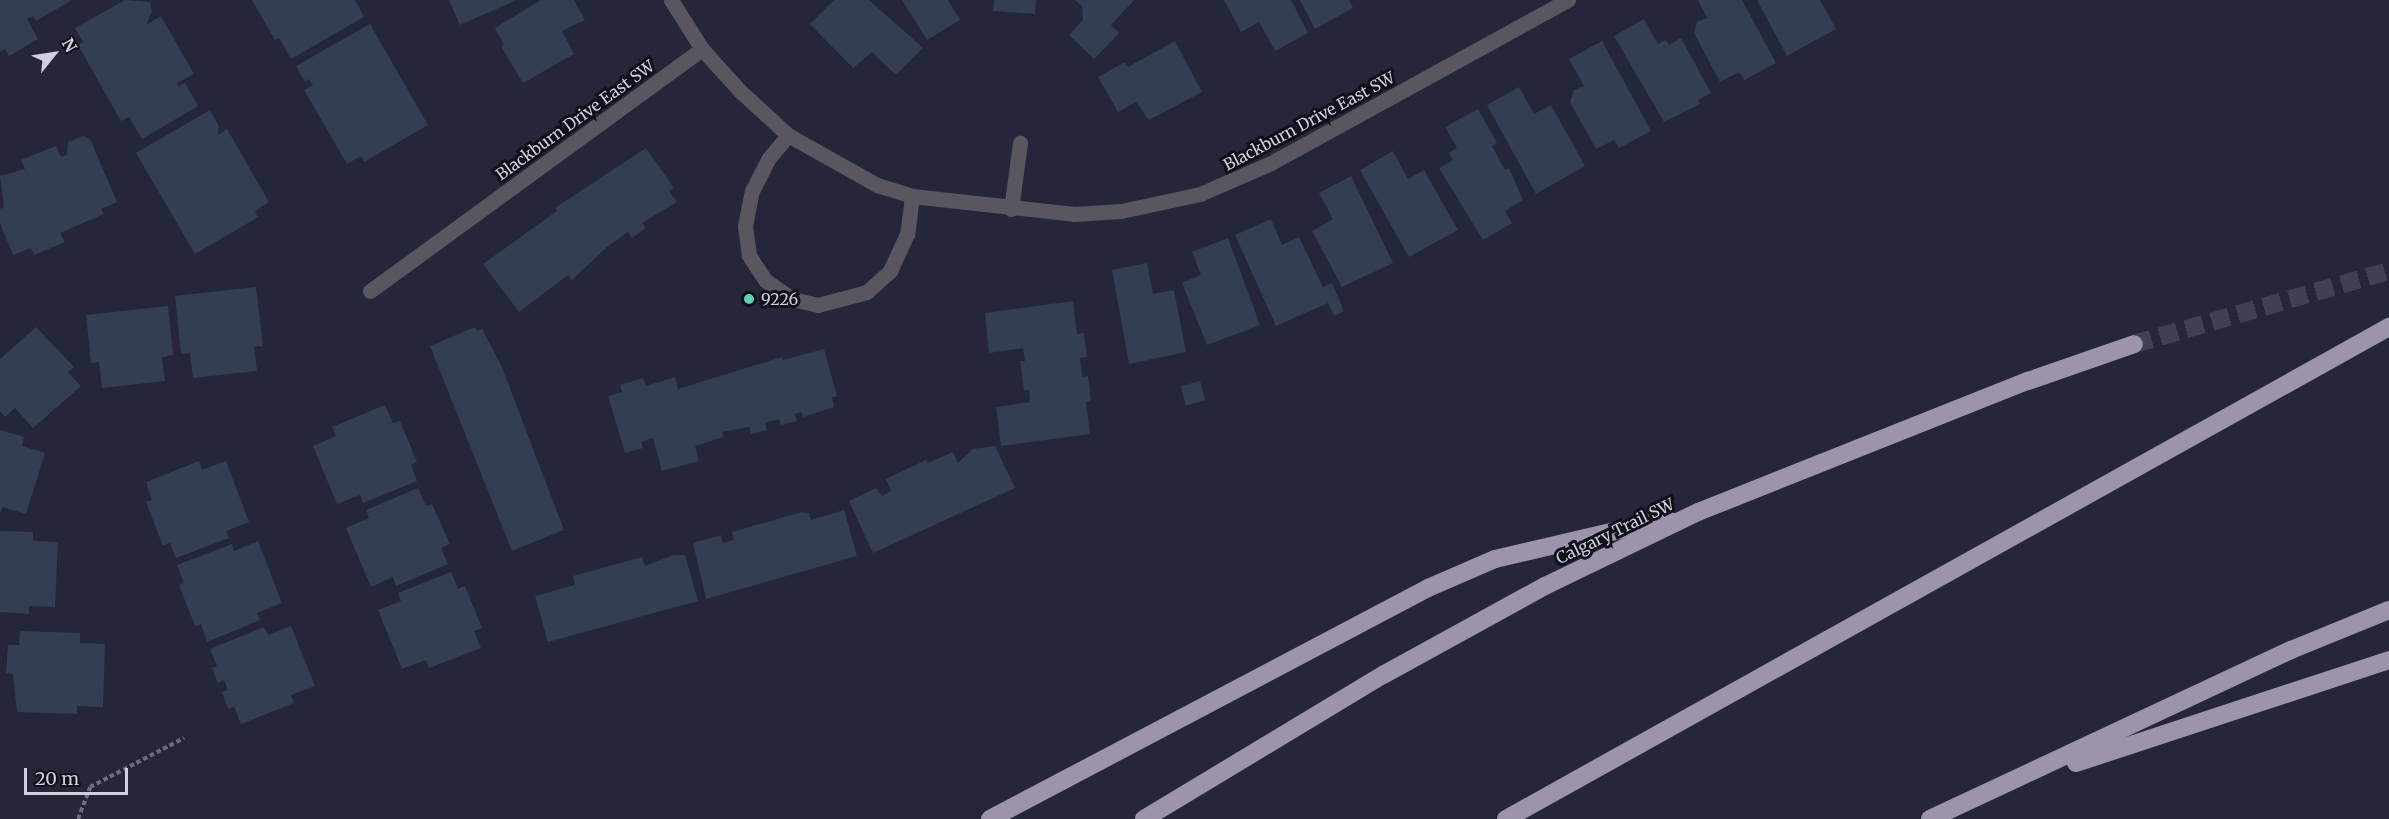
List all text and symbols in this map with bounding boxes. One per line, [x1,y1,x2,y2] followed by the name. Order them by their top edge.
[24,24,84,84] north arrow
[58,35,81,55] text: N
[492,56,658,184] street label: Blackburn Drive East SW
[1220,68,1398,174] street label: Blackburn Drive East SW
[761,289,798,309] place label: 9226
[742,292,756,306] marker: 9226
[1553,494,1677,568] street label: Calgary Trail SW
[27,756,130,794] scale bar
[35,767,79,790] text: 20 m

